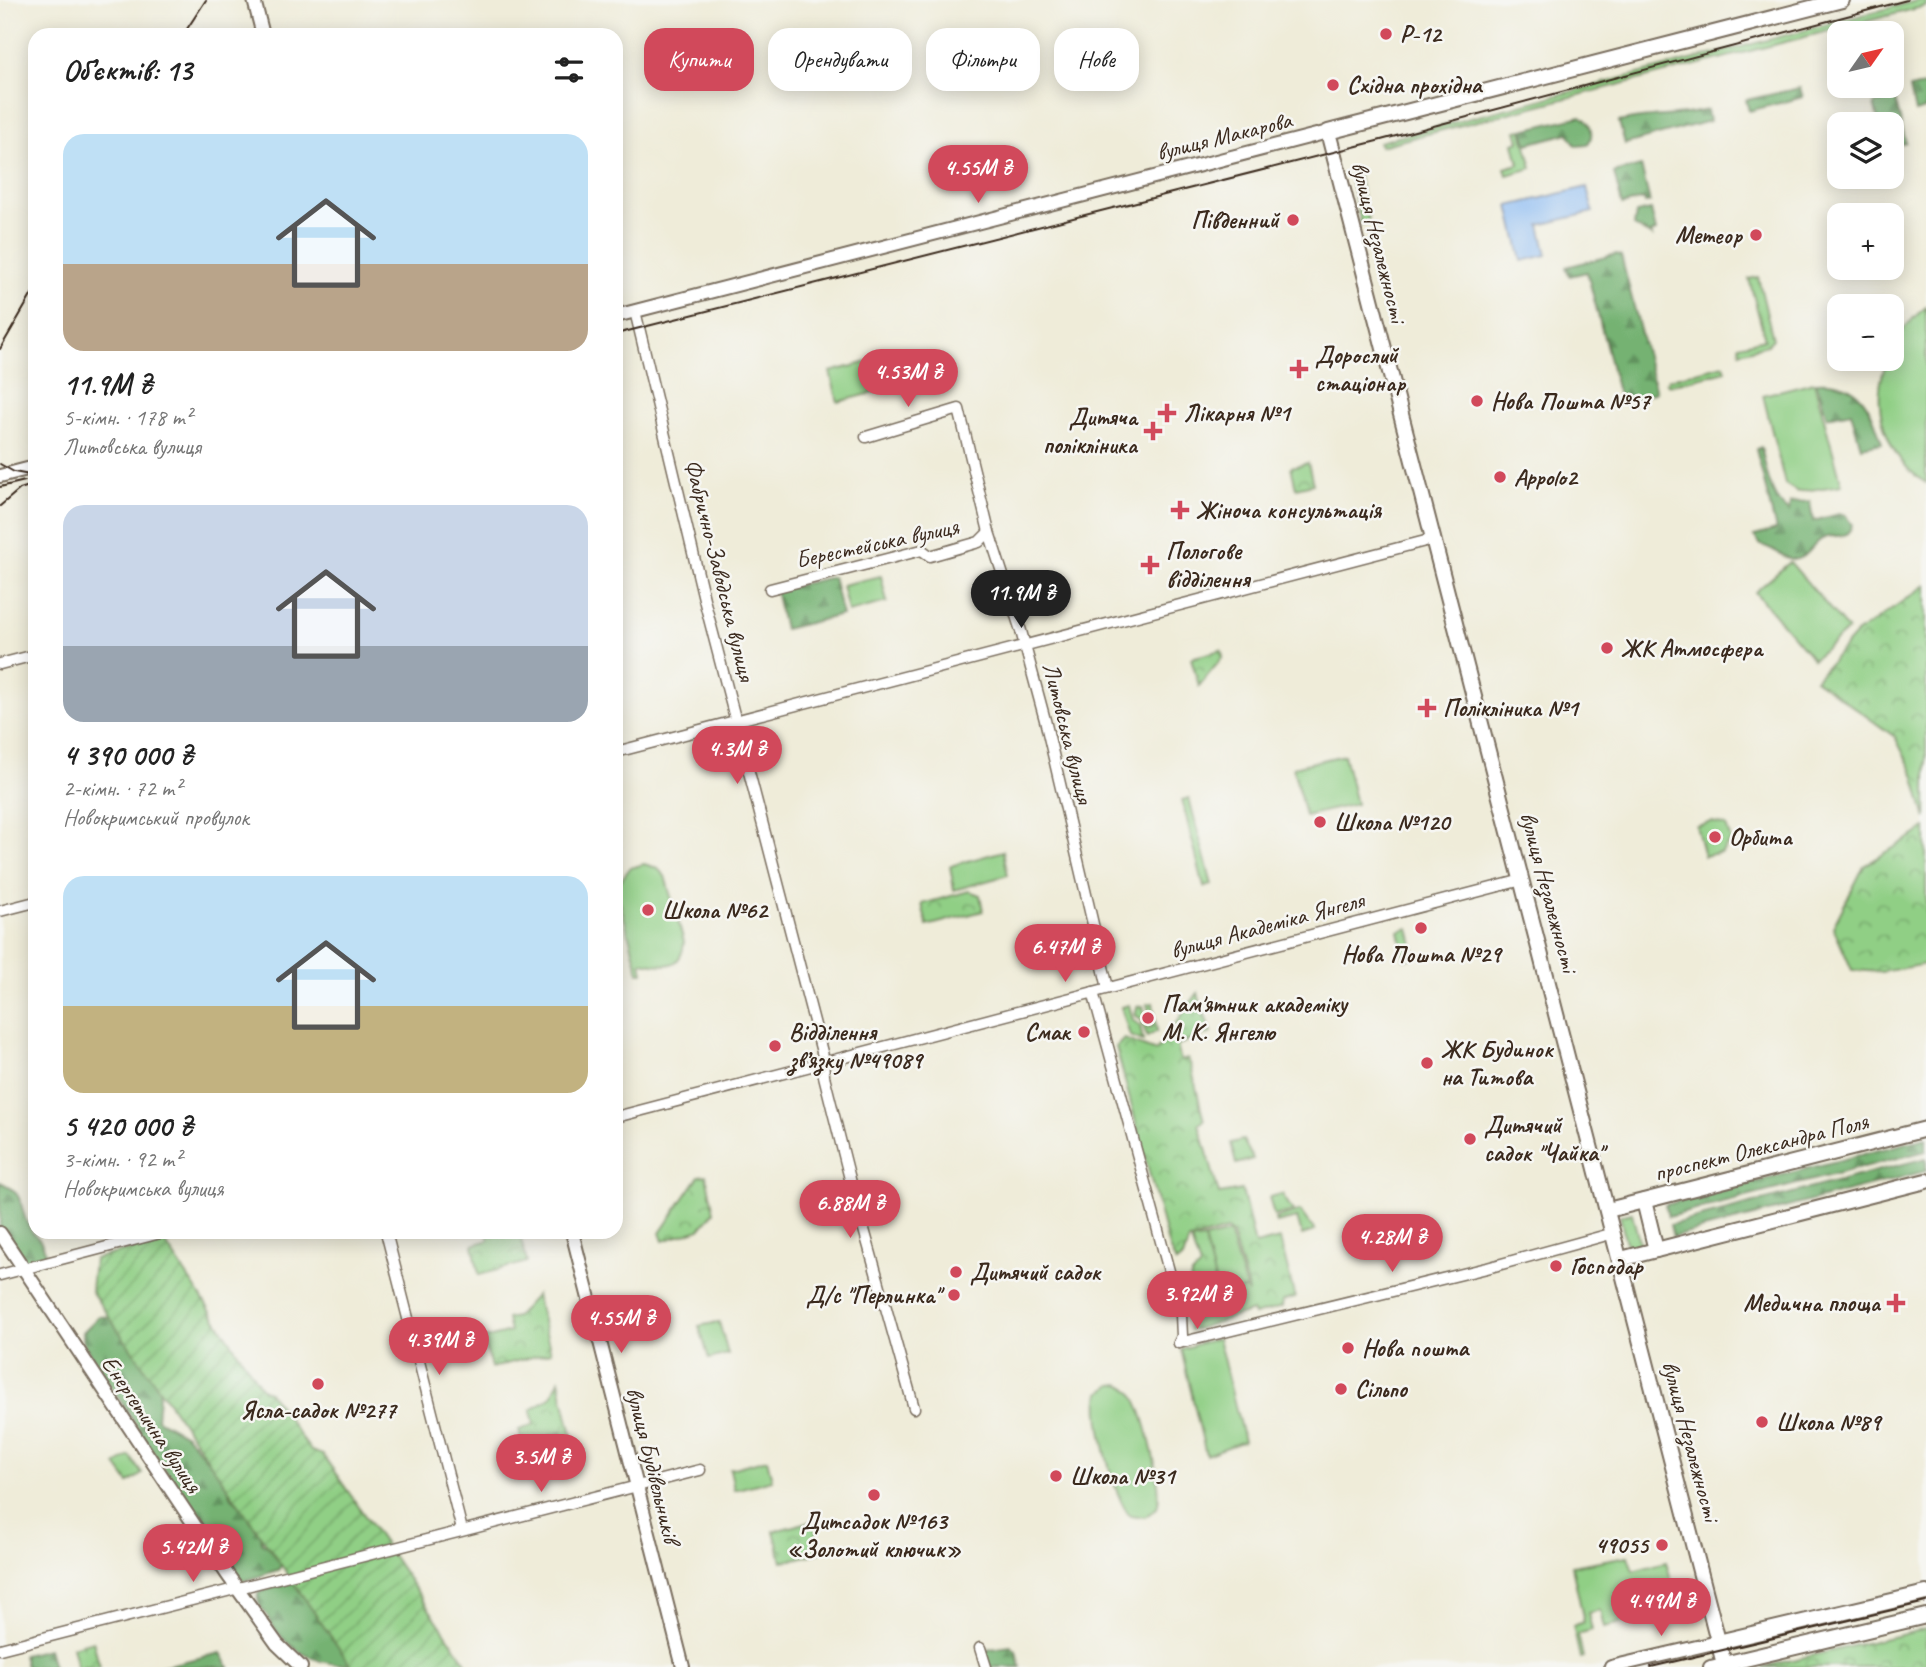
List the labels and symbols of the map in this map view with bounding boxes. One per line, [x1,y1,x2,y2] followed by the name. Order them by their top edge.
[1400,19,1443,49] place label: Р-12
[1827,21,1904,98] north arrow
[1378,26,1394,42] marker: Р-12
[1347,70,1484,100] place label: Східна прохідна
[1325,77,1341,93] marker: Східна прохідна
[1153,104,1296,167] street label: вулиця Макарова
[913,146,1043,205] pin: 4.55M ₴
[1344,159,1414,328] street label: вулиця Незалежності
[1191,205,1281,235] place label: Південний
[1285,212,1301,228] marker: Південний
[1675,220,1744,250] place label: Метеор
[1748,227,1764,243] marker: Метеор
[1315,340,1407,398] place label: Дорослий стаціонар
[843,350,973,409] pin: 4.53M ₴
[1289,359,1309,379] marker: Дорослий стаціонар
[1491,386,1652,416] place label: Нова Пошта №57
[1469,393,1485,409] marker: Нова Пошта №57
[1183,398,1293,428] place label: Лікарня №1
[1043,402,1139,460] place label: Дитяча полікліника
[1157,403,1177,423] marker: Лікарня №1
[1143,421,1163,441] marker: Дитяча полікліника
[678,456,762,686] street label: Фабрично-Заводська вулиця
[1514,462,1579,492] place label: Appolo2
[1492,469,1508,485] marker: Appolo2
[1196,495,1382,525] place label: Жіноча консультація
[1170,500,1190,520] marker: Жіноча консультація
[793,511,963,575] street label: Берестейська вулиця
[1166,536,1251,594] place label: Пологове відділення
[1140,555,1160,575] marker: Пологове відділення
[956,570,1086,630] pin: 11.9M ₴
[1621,633,1765,663] place label: ЖК Атмосфера
[1599,640,1615,656] marker: ЖК Атмосфера
[1036,660,1100,808] street label: Литовська вулиця
[1443,693,1581,723] place label: Полікліника №1
[1417,698,1437,718] marker: Полікліника №1
[680,726,794,786] pin: 4.3M ₴
[1334,807,1451,837] place label: Школа №120
[1512,809,1585,978] street label: вулиця Незалежності
[1312,814,1328,830] marker: Школа №120
[1729,822,1793,852] place label: Орбита
[1707,829,1723,845] marker: Орбита
[1167,884,1369,965] street label: вулиця Академіка Янгеля
[662,895,769,925] place label: Школа №62
[640,902,656,918] marker: Школа №62
[1413,920,1429,936] marker: Нова Пошта №29
[1000,925,1130,984] pin: 6.47M ₴
[1342,939,1503,969] place label: Нова Пошта №29
[1162,989,1350,1047] place label: Пам'ятник академіку М. К. Янгелю
[1140,1010,1156,1026] marker: Пам'ятник академіку М. К. Янгелю
[786,1017,924,1076] place label: Відділення зв’язку №49089
[1025,1017,1072,1047] place label: Смак
[1076,1024,1092,1040] marker: Смак
[1441,1034,1555,1092] place label: ЖК Будинок на Титова
[767,1038,783,1054] marker: Відділення зв’язку №49089
[1419,1055,1435,1071] marker: ЖК Будинок на Титова
[1651,1106,1872,1188] street label: проспект Олександра Поля
[1484,1110,1609,1168] place label: Дитячий садок "Чайка"
[1462,1131,1478,1147] marker: Дитячий садок "Чайка"
[785,1180,915,1240] pin: 6.88M ₴
[1327,1214,1457,1274] pin: 4.28M ₴
[1570,1251,1644,1281] place label: Господар
[970,1257,1103,1287] place label: Дитячий садок
[1548,1258,1564,1274] marker: Господар
[948,1264,964,1280] marker: Дитячий садок
[1132,1272,1262,1331] pin: 3.92M ₴
[806,1280,945,1310] place label: Д/с "Перлинка"
[946,1287,962,1303] marker: Д/с "Перлинка"
[1744,1288,1881,1318] place label: Медична площа
[1886,1293,1906,1313] marker: Медична площа
[556,1296,686,1355] pin: 4.55M ₴
[374,1318,504,1377] pin: 4.39M ₴
[1362,1333,1471,1363] place label: Нова пошта
[1340,1340,1356,1356] marker: Нова пошта
[95,1350,210,1499] street label: Енергетична вулиця
[1654,1358,1727,1527] street label: вулиця Незалежності
[1355,1374,1409,1404] place label: Сільпо
[310,1376,326,1392] marker: Ясла-садок №277
[1333,1381,1349,1397] marker: Сільпо
[619,1384,688,1552] street label: вулиця Будівельників
[240,1395,398,1425] place label: Ясла-садок №277
[1776,1407,1883,1437] place label: Школа №89
[1754,1414,1770,1430] marker: Школа №89
[484,1434,598,1494] pin: 3.5M ₴
[1070,1461,1178,1491] place label: Школа №31
[1048,1468,1064,1484] marker: Школа №31
[866,1487,882,1503] marker: Дитсадок №163 «Золотий ключик»
[787,1506,961,1564] place label: Дитсадок №163 «Золотий ключик»
[128,1524,258,1584] pin: 5.42M ₴
[1595,1530,1651,1560] place label: 49055
[1654,1537,1670,1553] marker: 49055
[1596,1578,1726,1638] pin: 4.49M ₴

